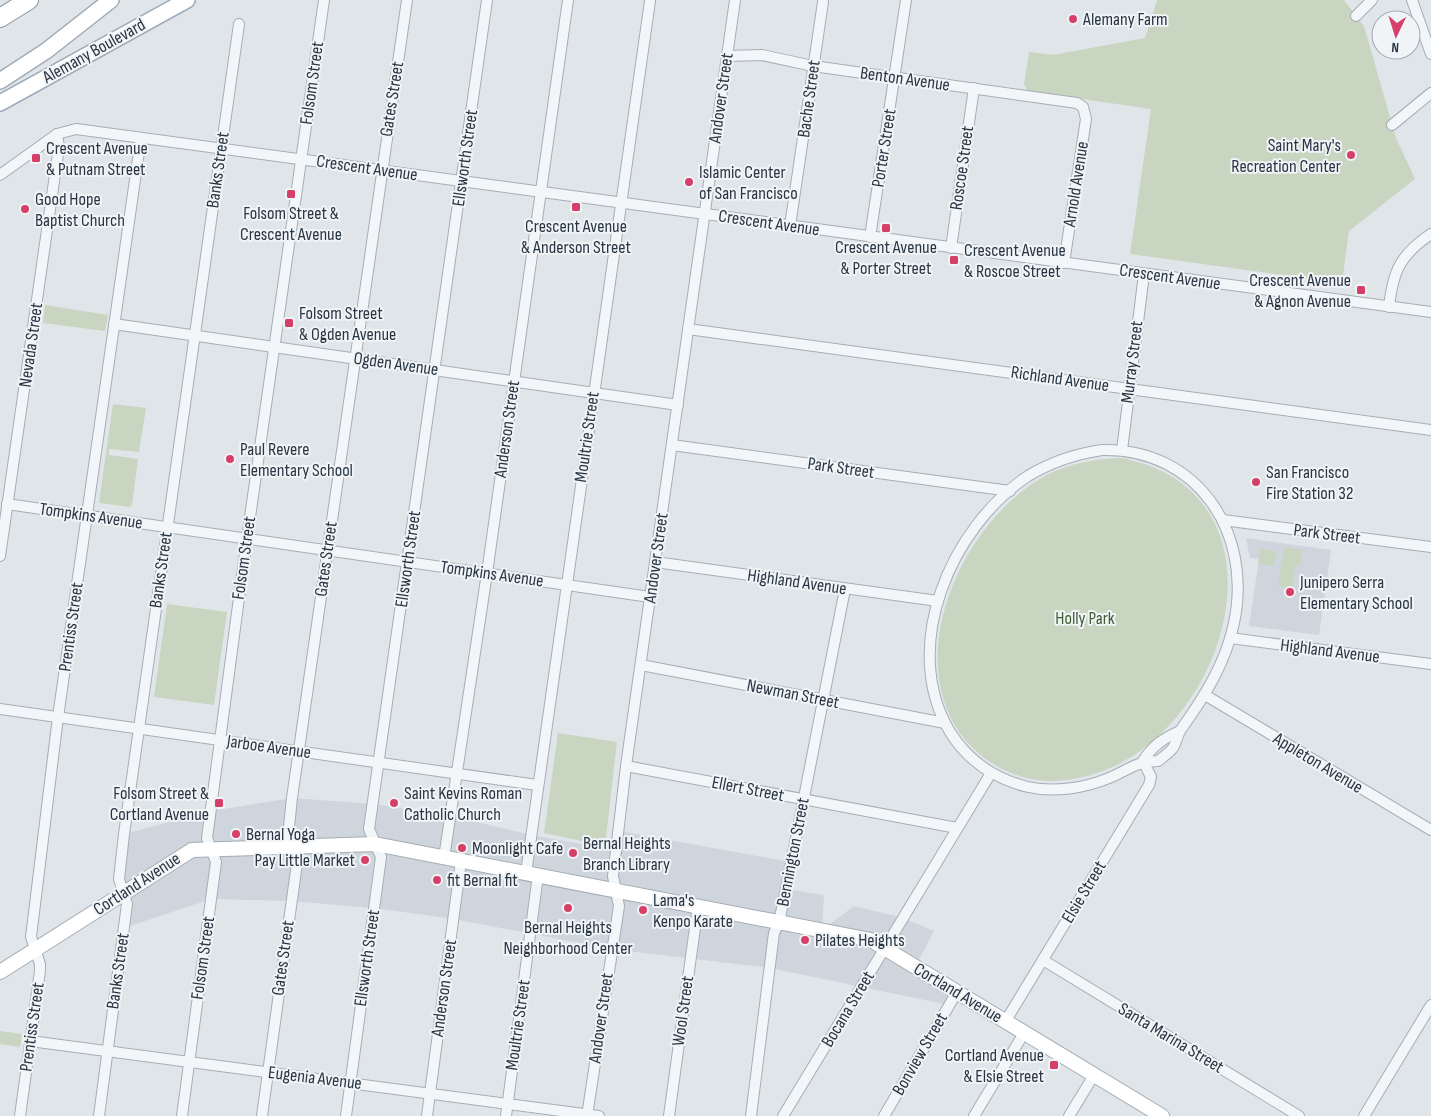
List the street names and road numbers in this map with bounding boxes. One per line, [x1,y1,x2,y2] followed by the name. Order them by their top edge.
[38,14,149,88] street label: Alemany Boulevard
[296,40,328,126] street label: Folsom Street
[704,51,738,145] street label: Andover Street
[793,58,825,139] street label: Bache Street
[376,59,408,138] street label: Gates Street
[859,62,951,96] street label: Benton Avenue
[867,107,901,189] street label: Porter Street
[448,108,482,208] street label: Ellsworth Street
[946,124,978,211] street label: Roscoe Street
[202,130,234,209] street label: Banks Street
[1059,140,1093,229] street label: Arnold Avenue
[315,151,419,185] street label: Crescent Avenue
[717,206,821,240] street label: Crescent Avenue
[1118,260,1222,294] street label: Crescent Avenue
[15,301,47,389] street label: Nevada Street
[1117,319,1148,404] street label: Murray Street
[352,348,440,380] street label: Ogden Avenue
[1010,362,1110,396] street label: Richland Avenue
[490,379,524,480] street label: Anderson Street
[570,390,604,484] street label: Moultrie Street
[806,453,876,483] street label: Park Street
[38,498,144,534] street label: Tompkins Avenue
[391,509,425,609] street label: Ellsworth Street
[639,511,673,605] street label: Andover Street
[228,515,260,601] street label: Folsom Street
[1292,519,1362,549] street label: Park Street
[310,520,342,598] street label: Gates Street
[145,530,177,609] street label: Banks Street
[439,556,545,592] street label: Tompkins Avenue
[746,565,848,599] street label: Highland Avenue
[54,581,88,673] street label: Prentiss Street
[1279,635,1381,667] street label: Highland Avenue
[745,675,841,713] street label: Newman Street
[1269,728,1367,798] street label: Appleton Avenue
[225,731,312,763] street label: Jarboe Avenue
[710,772,786,806] street label: Ellert Street
[772,795,814,908] street label: Bennington Street
[90,848,184,920] street label: Cortland Avenue
[1057,857,1111,927] street label: Elsie Street
[350,908,384,1008] street label: Ellsworth Street
[187,915,219,1001] street label: Folsom Street
[267,919,299,997] street label: Gates Street
[102,931,134,1010] street label: Banks Street
[427,938,461,1039] street label: Anderson Street
[910,958,1006,1028] street label: Cortland Avenue
[817,967,879,1051] street label: Bocana Street
[584,971,618,1065] street label: Andover Street
[668,974,698,1047] street label: Wool Street
[501,978,535,1072] street label: Moultrie Street
[15,981,49,1073] street label: Prentiss Street
[1114,998,1228,1078] street label: Santa Marina Street
[888,1009,952,1099] street label: Bonview Street
[267,1062,363,1094] street label: Eugenia Avenue

